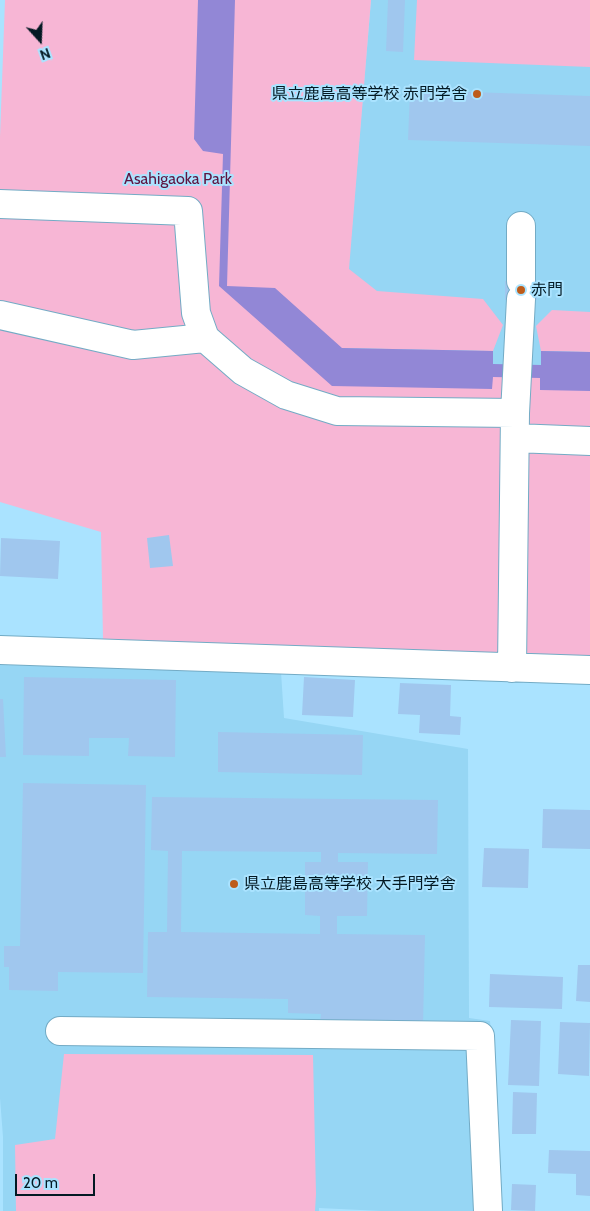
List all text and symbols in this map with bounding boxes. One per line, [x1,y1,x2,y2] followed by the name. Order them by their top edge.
[15,15,65,65] north arrow
[37,44,53,64] text: N
[271,84,467,104] place label: 県立鹿島高等学校 赤門学舎
[471,88,483,100] marker: 県立鹿島高等学校 赤門学舎
[124,169,232,189] park label: Asahigaoka Park
[531,280,563,300] place label: 赤門
[515,284,527,296] marker: 赤門
[244,874,456,894] place label: 県立鹿島高等学校 大手門学舎
[228,878,240,890] marker: 県立鹿島高等学校 大手門学舎
[18,1164,98,1196] scale bar
[23,1174,58,1192] text: 20 m

